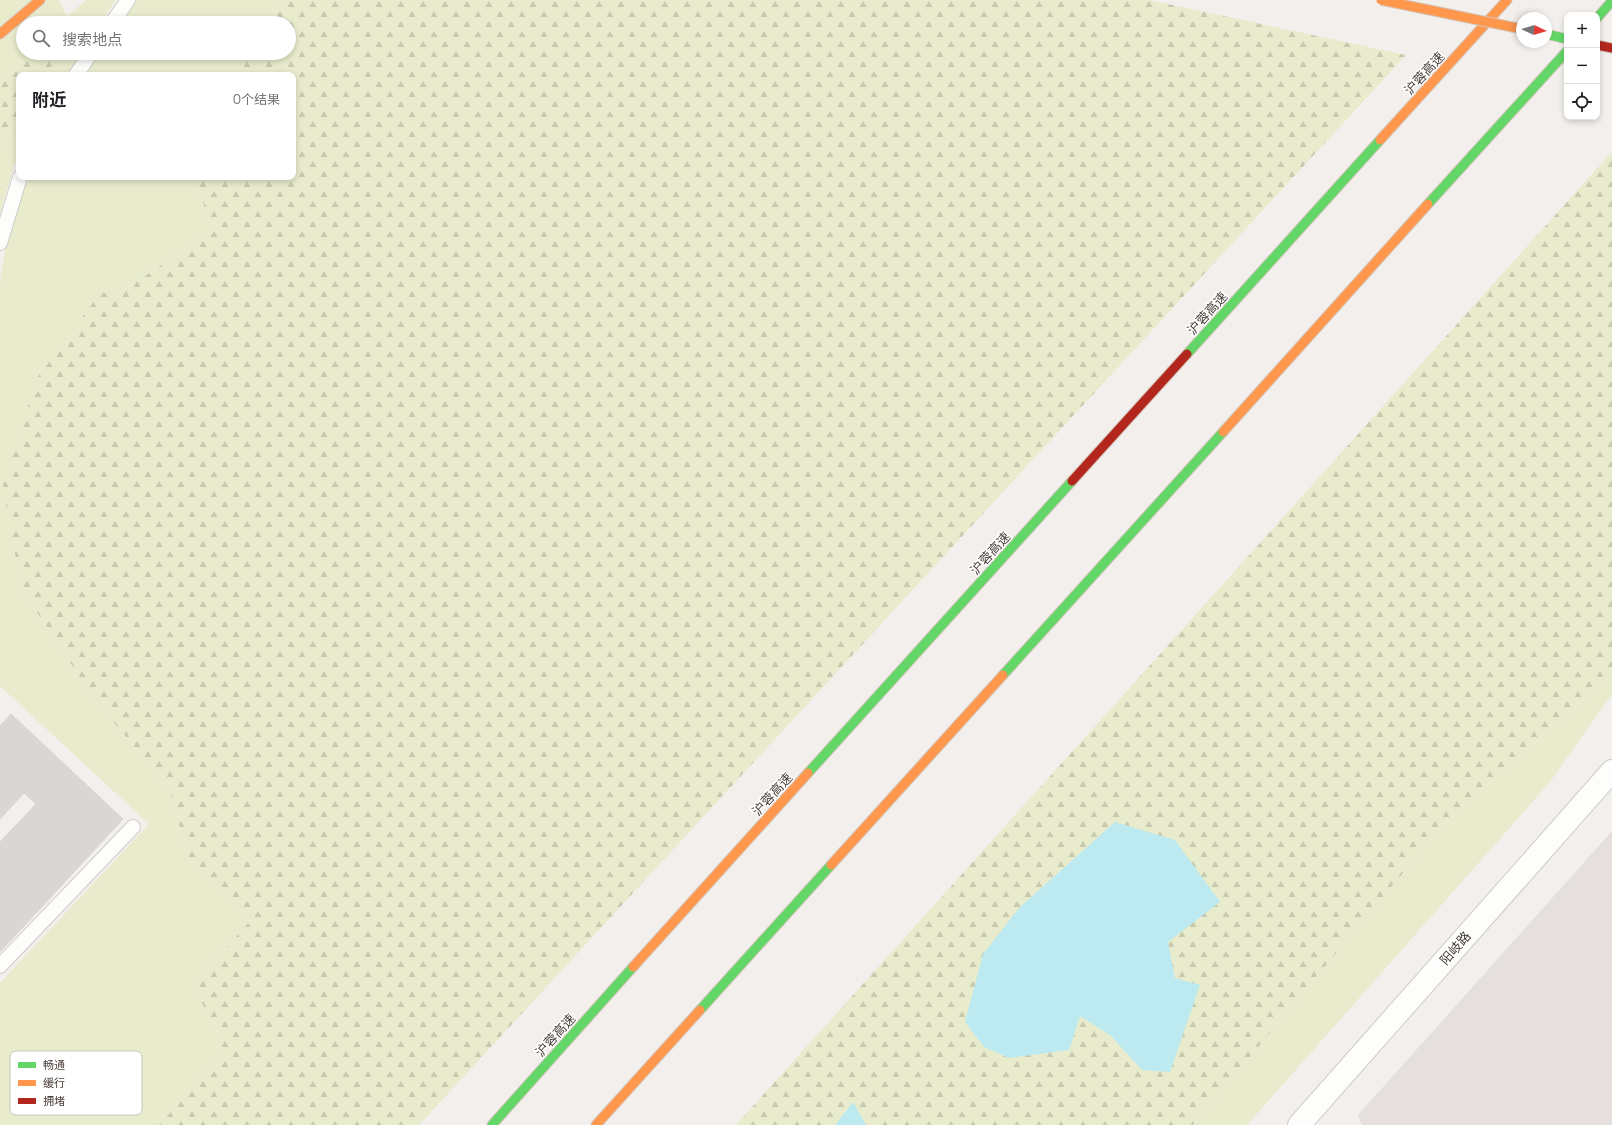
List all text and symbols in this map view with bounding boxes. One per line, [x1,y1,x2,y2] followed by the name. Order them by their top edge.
[1516,12,1552,48] north arrow
[1564,12,1600,120] map controls
[1564,12,1600,48] button: +
[16,16,296,60] search box
[30,27,52,49] icon: search
[62,30,122,49] text: 搜索地点
[1401,48,1448,98] street label: 沪蓉高速
[1564,48,1600,84] button: −
[1564,84,1600,120] button: locate
[32,89,66,111] text: 附近
[233,91,280,108] text: 0个结果
[1184,288,1231,338] street label: 沪蓉高速
[967,528,1014,578] street label: 沪蓉高速
[749,769,796,819] street label: 沪蓉高速
[1436,928,1475,969] street label: 阳岐路
[532,1010,579,1060] street label: 沪蓉高速
[10,1051,142,1115] legend
[43,1058,65,1072] text: 畅通
[43,1076,65,1090] text: 缓行
[43,1094,65,1108] text: 拥堵

